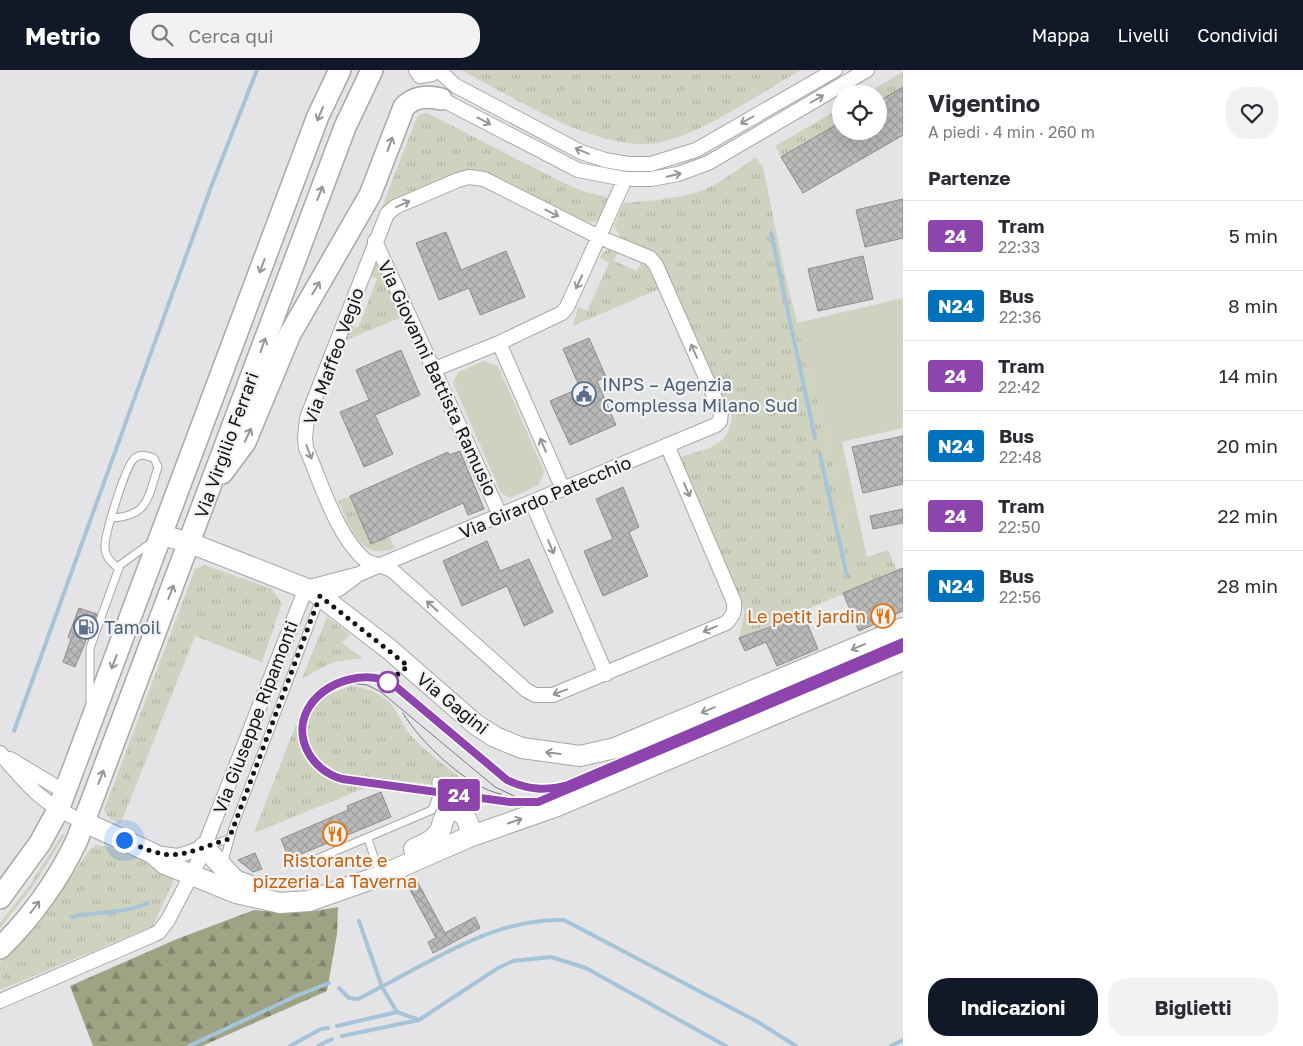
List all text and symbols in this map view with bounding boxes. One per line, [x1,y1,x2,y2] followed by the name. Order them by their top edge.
[130,13,480,58] search box
[25,21,100,50] text: Metrio
[148,21,176,49] icon: search
[188,24,274,47] text: Cerca qui
[1032,24,1090,46] text: Mappa
[1118,24,1169,46] text: Livelli
[1197,24,1278,46] text: Condividi
[832,85,887,140] map controls
[832,85,887,140] button: locate
[1226,87,1278,139] button: heart
[928,88,1040,117] text: Vigentino
[809,94,824,103] one-way arrow
[314,106,324,121] one-way arrow
[477,116,492,126] one-way arrow
[741,116,755,126] one-way arrow
[928,122,1095,142] text: A piedi · 4 min · 260 m
[386,137,395,152] one-way arrow
[575,146,590,156] one-way arrow
[928,166,1010,189] text: Partenze
[665,170,681,179] one-way arrow
[316,185,325,201] one-way arrow
[395,199,410,209] one-way arrow
[544,208,559,218] one-way arrow
[998,214,1044,237] text: Tram
[1229,224,1278,247] text: 5 min
[944,225,967,247] text: 24
[998,237,1040,257] text: 22:33
[374,257,502,499] street label: Via Giovanni Battista Ramusio
[257,258,266,273] one-way arrow
[574,274,583,289] one-way arrow
[311,281,321,296] one-way arrow
[298,284,368,428] street label: Via Maffeo Vegio
[999,284,1034,307] text: Bus
[1228,294,1278,317] text: 8 min
[938,295,974,317] text: N24
[999,307,1041,327] text: 22:36
[259,338,268,353] one-way arrow
[689,344,699,359] one-way arrow
[998,354,1044,377] text: Tram
[1219,364,1278,387] text: 14 min
[944,365,967,387] text: 24
[189,369,263,521] street label: Via Virgilio Ferrari
[602,373,798,416] place label: INPS – Agenzia Complessa Milano Sud
[998,377,1040,397] text: 22:42
[571,381,597,407] public building icon: INPS – Agenzia Complessa Milano Sud
[999,424,1034,447] text: Bus
[244,428,253,443] one-way arrow
[1217,434,1278,457] text: 20 min
[938,435,974,457] text: N24
[538,438,548,453] one-way arrow
[305,444,314,459] one-way arrow
[999,447,1042,467] text: 22:48
[456,451,634,543] street label: Via Girardo Patecchio
[682,482,692,497] one-way arrow
[998,494,1044,517] text: Tram
[1218,504,1278,527] text: 22 min
[944,505,967,527] text: 24
[998,517,1041,537] text: 22:50
[546,539,556,554] one-way arrow
[999,564,1034,587] text: Bus
[1217,574,1278,597] text: 28 min
[938,575,974,597] text: N24
[167,585,176,600] one-way arrow
[999,587,1041,607] text: 22:56
[426,600,439,612] one-way arrow
[870,603,896,629] restaurant icon: Le petit jardin
[747,605,866,627] place label: Le petit jardin
[73,614,99,640] fuel station icon: Tamoil
[104,616,161,638] place label: Tamoil
[208,617,302,817] street label: Via Giuseppe Ripamonti
[703,625,718,635] one-way arrow
[851,643,866,652] one-way arrow
[109,654,118,669] one-way arrow
[413,667,493,739] street label: Via Gagini
[377,671,399,693] unlabelled marker
[553,688,569,697] one-way arrow
[701,705,716,715] one-way arrow
[545,748,561,758] one-way arrow
[97,770,106,785] one-way arrow
[436,779,482,811] line badge: 24
[448,784,470,806] text: 24
[506,816,522,825] one-way arrow
[322,821,348,847] restaurant icon: Ristorante e pizzeria La Taverna
[112,828,137,853] your location
[253,849,417,892] place label: Ristorante e pizzeria La Taverna
[30,900,40,914] one-way arrow
[928,978,1098,1036] button: Indicazioni
[1108,978,1278,1036] button: Biglietti

